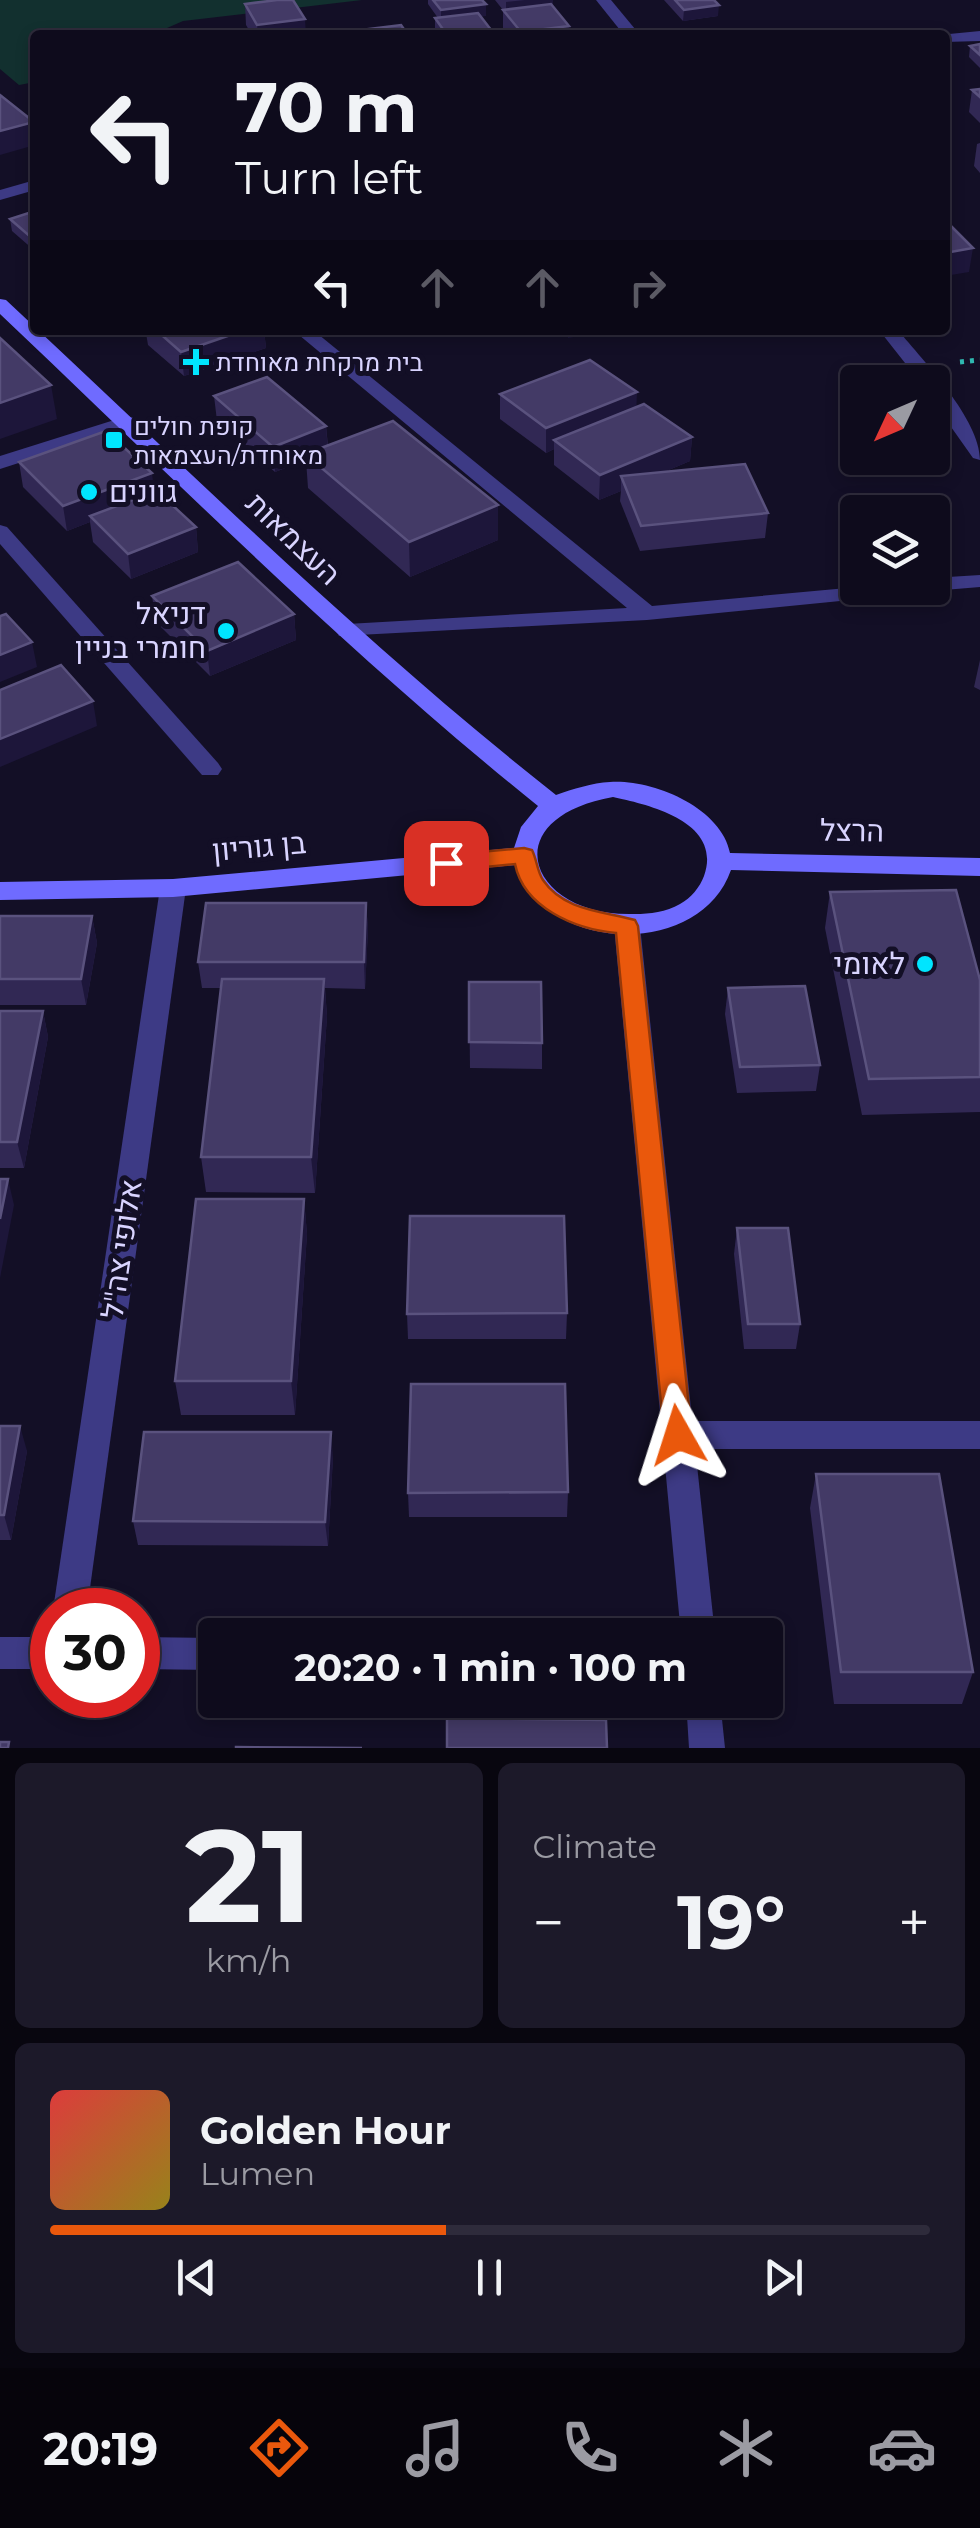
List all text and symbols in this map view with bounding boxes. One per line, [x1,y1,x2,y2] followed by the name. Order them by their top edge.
[235,64,418,150] text: 70 m
[70,70,200,200] icon: left
[235,150,423,205] text: Turn left
[305,260,360,315] icon: left
[410,260,465,315] icon: ahead
[515,260,570,315] icon: ahead
[620,260,675,315] icon: right
[216,347,423,377] place label: בית מרקחת מאוחדת
[185,351,207,373] marker: בית מרקחת מאוחדת
[840,365,950,475] north arrow
[840,365,950,605] map controls
[134,411,323,470] place label: קופת חולים מאוחדת/העצמאות
[103,429,125,451] marker: קופת חולים מאוחדת/העצמאות
[109,473,177,510] place label: גוונים
[78,481,100,503] marker: גוונים
[238,485,348,593] street label: העצמאות
[840,495,950,605] button: layers
[75,595,206,666] place label: דניאל חומרי בניין
[215,620,237,642] marker: דניאל חומרי בניין
[820,811,884,850] street label: הרצל
[404,821,489,906] pin
[211,824,308,869] street label: בן גוריון
[419,836,474,891] icon: arrive
[833,945,905,982] place label: לאומי
[914,953,936,975] marker: לאומי
[93,1177,150,1321] street label: אלופי צה"ל
[626,1383,730,1487] position arrow
[30,1588,160,1718] speed limit sign: 30
[294,1644,687,1691] text: 20:20 · 1 min · 100 m
[185,1796,313,1955] text: 21
[533,1827,657,1866] text: Climate
[677,1876,786,1968] text: 19°
[533,1889,564,1956] text: −
[898,1889,930,1956] text: +
[206,1941,291,1980] text: km/h
[200,2107,451,2154] text: Golden Hour
[200,2154,315,2193] text: Lumen
[169,2250,224,2305] icon: previous
[462,2250,517,2305] icon: pause
[756,2250,811,2305] icon: next
[244,2413,314,2483] icon: directions
[400,2413,470,2483] icon: music
[555,2413,625,2483] icon: phone
[711,2413,781,2483] icon: climate
[867,2413,937,2483] icon: car
[43,2421,158,2476] text: 20:19

